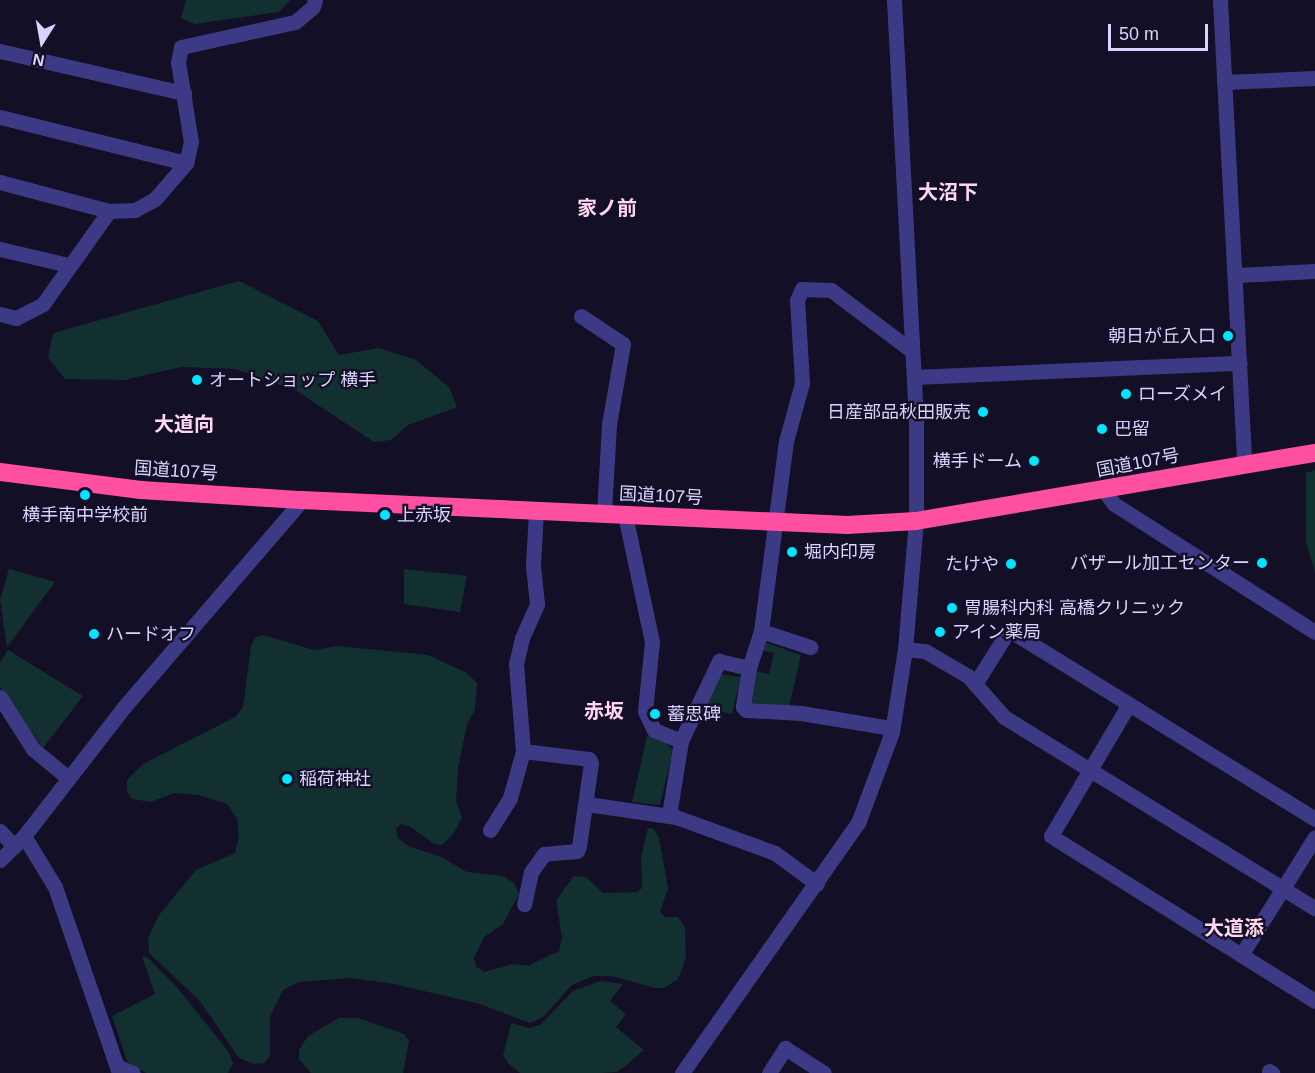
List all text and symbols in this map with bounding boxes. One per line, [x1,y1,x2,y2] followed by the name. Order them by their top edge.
[12,12,72,72] north arrow
[1111,12,1212,50] scale bar
[1119,24,1159,44] text: 50 m
[31,51,46,70] text: N
[918,180,978,204] district label: 大沼下
[577,196,637,220] district label: 家ノ前
[1108,325,1216,347] place label: 朝日が丘入口
[1221,329,1235,343] marker: 朝日が丘入口
[209,369,376,391] place label: オートショップ 横手
[190,373,204,387] marker: オートショップ 横手
[1138,383,1228,405] place label: ローズメイ
[1119,387,1133,401] marker: ローズメイ
[827,401,971,423] place label: 日産部品秋田販売
[976,405,990,419] marker: 日産部品秋田販売
[154,412,214,436] district label: 大道向
[1114,418,1150,440] place label: 巴留
[1095,422,1109,436] marker: 巴留
[1095,444,1181,482] street label: 国道107号
[932,450,1022,472] place label: 横手ドーム
[1027,454,1041,468] marker: 横手ドーム
[133,457,219,485] street label: 国道107号
[618,483,704,509] street label: 国道107号
[78,488,92,502] marker: 横手南中学校前
[22,504,148,526] place label: 横手南中学校前
[397,504,451,526] place label: 上赤坂
[378,508,392,522] marker: 上赤坂
[804,541,876,563] place label: 堀内印房
[785,545,799,559] marker: 堀内印房
[1070,552,1250,574] place label: バザール加工センター
[945,553,999,575] place label: たけや
[1255,556,1269,570] marker: バザール加工センター
[1004,557,1018,571] marker: たけや
[964,597,1185,619] place label: 胃腸科内科 高橋クリニック
[945,601,959,615] marker: 胃腸科内科 高橋クリニック
[952,621,1042,643] place label: アイン薬局
[106,623,196,645] place label: ハードオフ
[933,625,947,639] marker: アイン薬局
[87,627,101,641] marker: ハードオフ
[584,699,624,723] district label: 赤坂
[667,703,721,725] place label: 蓄思碑
[648,707,662,721] marker: 蓄思碑
[299,768,371,790] place label: 稲荷神社
[280,772,294,786] marker: 稲荷神社
[1204,916,1264,940] district label: 大道添

